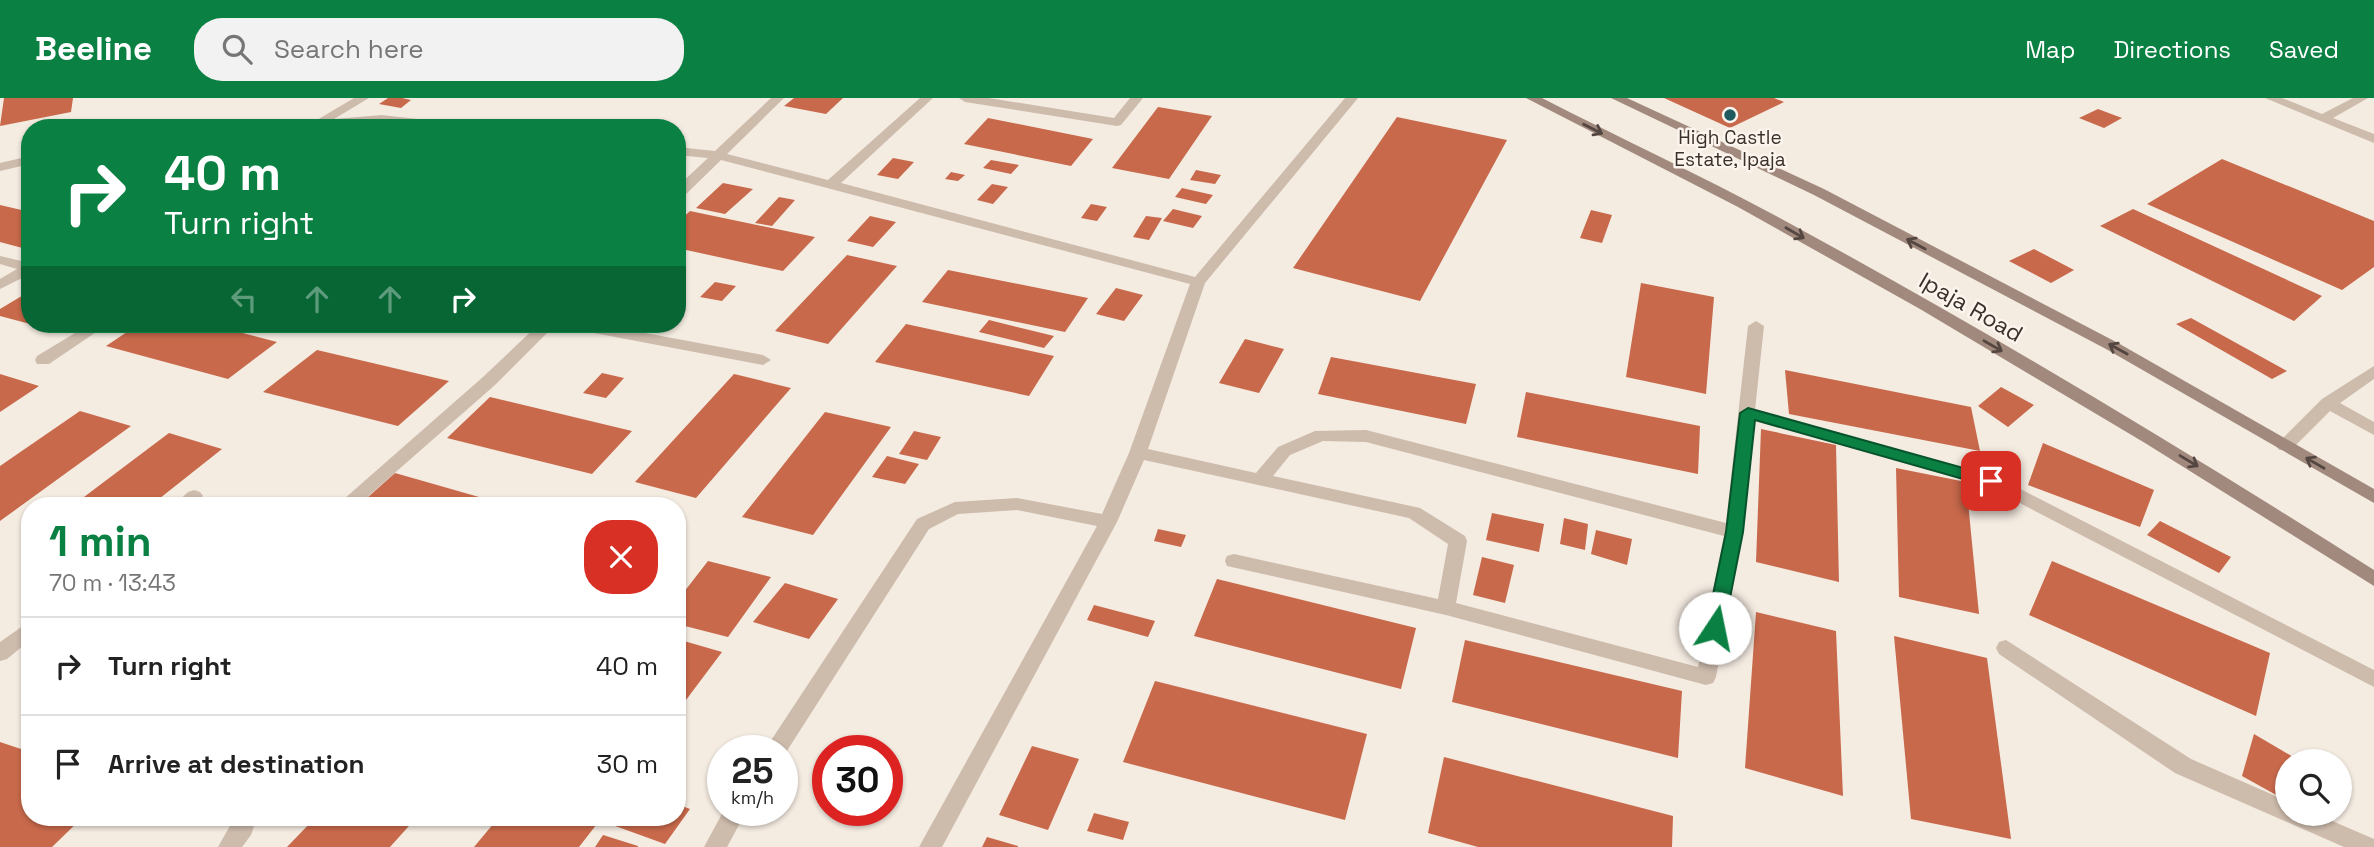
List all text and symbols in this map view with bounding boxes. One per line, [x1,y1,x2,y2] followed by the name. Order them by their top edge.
[194,18,684,81] search box
[35,28,152,70] text: Beeline
[218,30,256,68] icon: search
[274,32,424,66] text: Search here
[2025,34,2075,65] text: Map
[2113,34,2231,65] text: Directions
[2269,34,2339,65] text: Saved
[1722,107,1738,123] marker: High Castle Estate, Ipaja
[1582,122,1603,136] one-way arrow
[1674,125,1786,172] place label: High Castle Estate, Ipaja
[164,142,281,204] text: 40 m
[49,147,140,238] icon: right
[164,203,314,243] text: Turn right
[1784,227,1805,240] one-way arrow
[1906,236,1927,250] one-way arrow
[1914,265,2028,349] street label: Ipaja Road
[225,280,263,318] icon: left
[298,280,336,318] icon: ahead
[371,280,409,318] icon: ahead
[444,280,482,318] icon: right
[1982,339,2002,353] one-way arrow
[2108,342,2128,356] one-way arrow
[1961,451,2021,511] pin
[2179,454,2199,468] one-way arrow
[2305,455,2325,469] one-way arrow
[1972,462,2010,500] icon: arrive
[49,515,152,568] text: 1 min
[584,520,658,594] button: close
[49,568,176,598] text: 70 m · 13:43
[1678,591,1752,665] position arrow
[49,647,87,685] icon: right
[108,649,232,683] text: Turn right
[596,649,658,683] text: 40 m
[812,735,903,826] speed limit sign: 30
[49,745,87,783] icon: arrive
[108,747,365,781] text: Arrive at destination
[597,747,658,781] text: 30 m
[732,749,773,793] text: 25
[2275,749,2352,826] map controls
[2275,749,2352,826] button: search
[731,786,774,809] text: km/h

